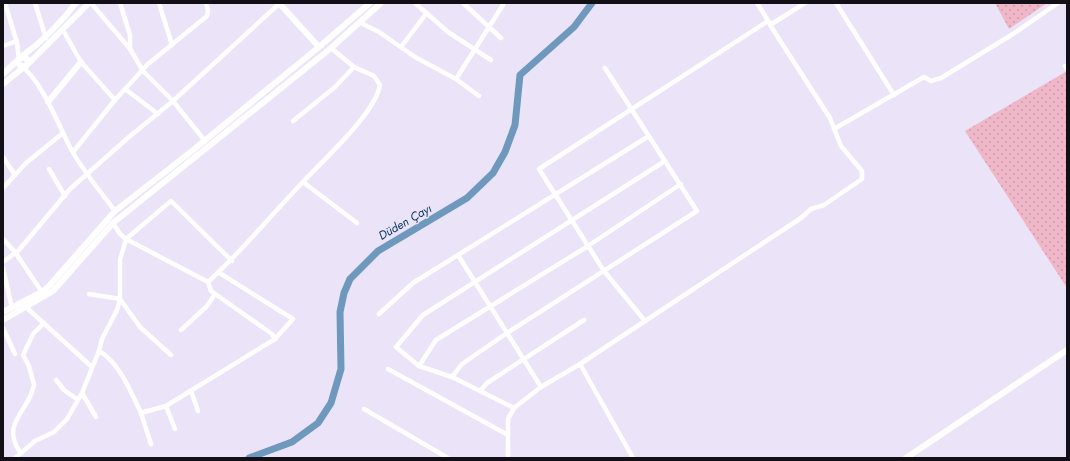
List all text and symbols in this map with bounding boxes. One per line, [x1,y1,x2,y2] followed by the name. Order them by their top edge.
[375,199,435,245] water label: Düden Çayı

